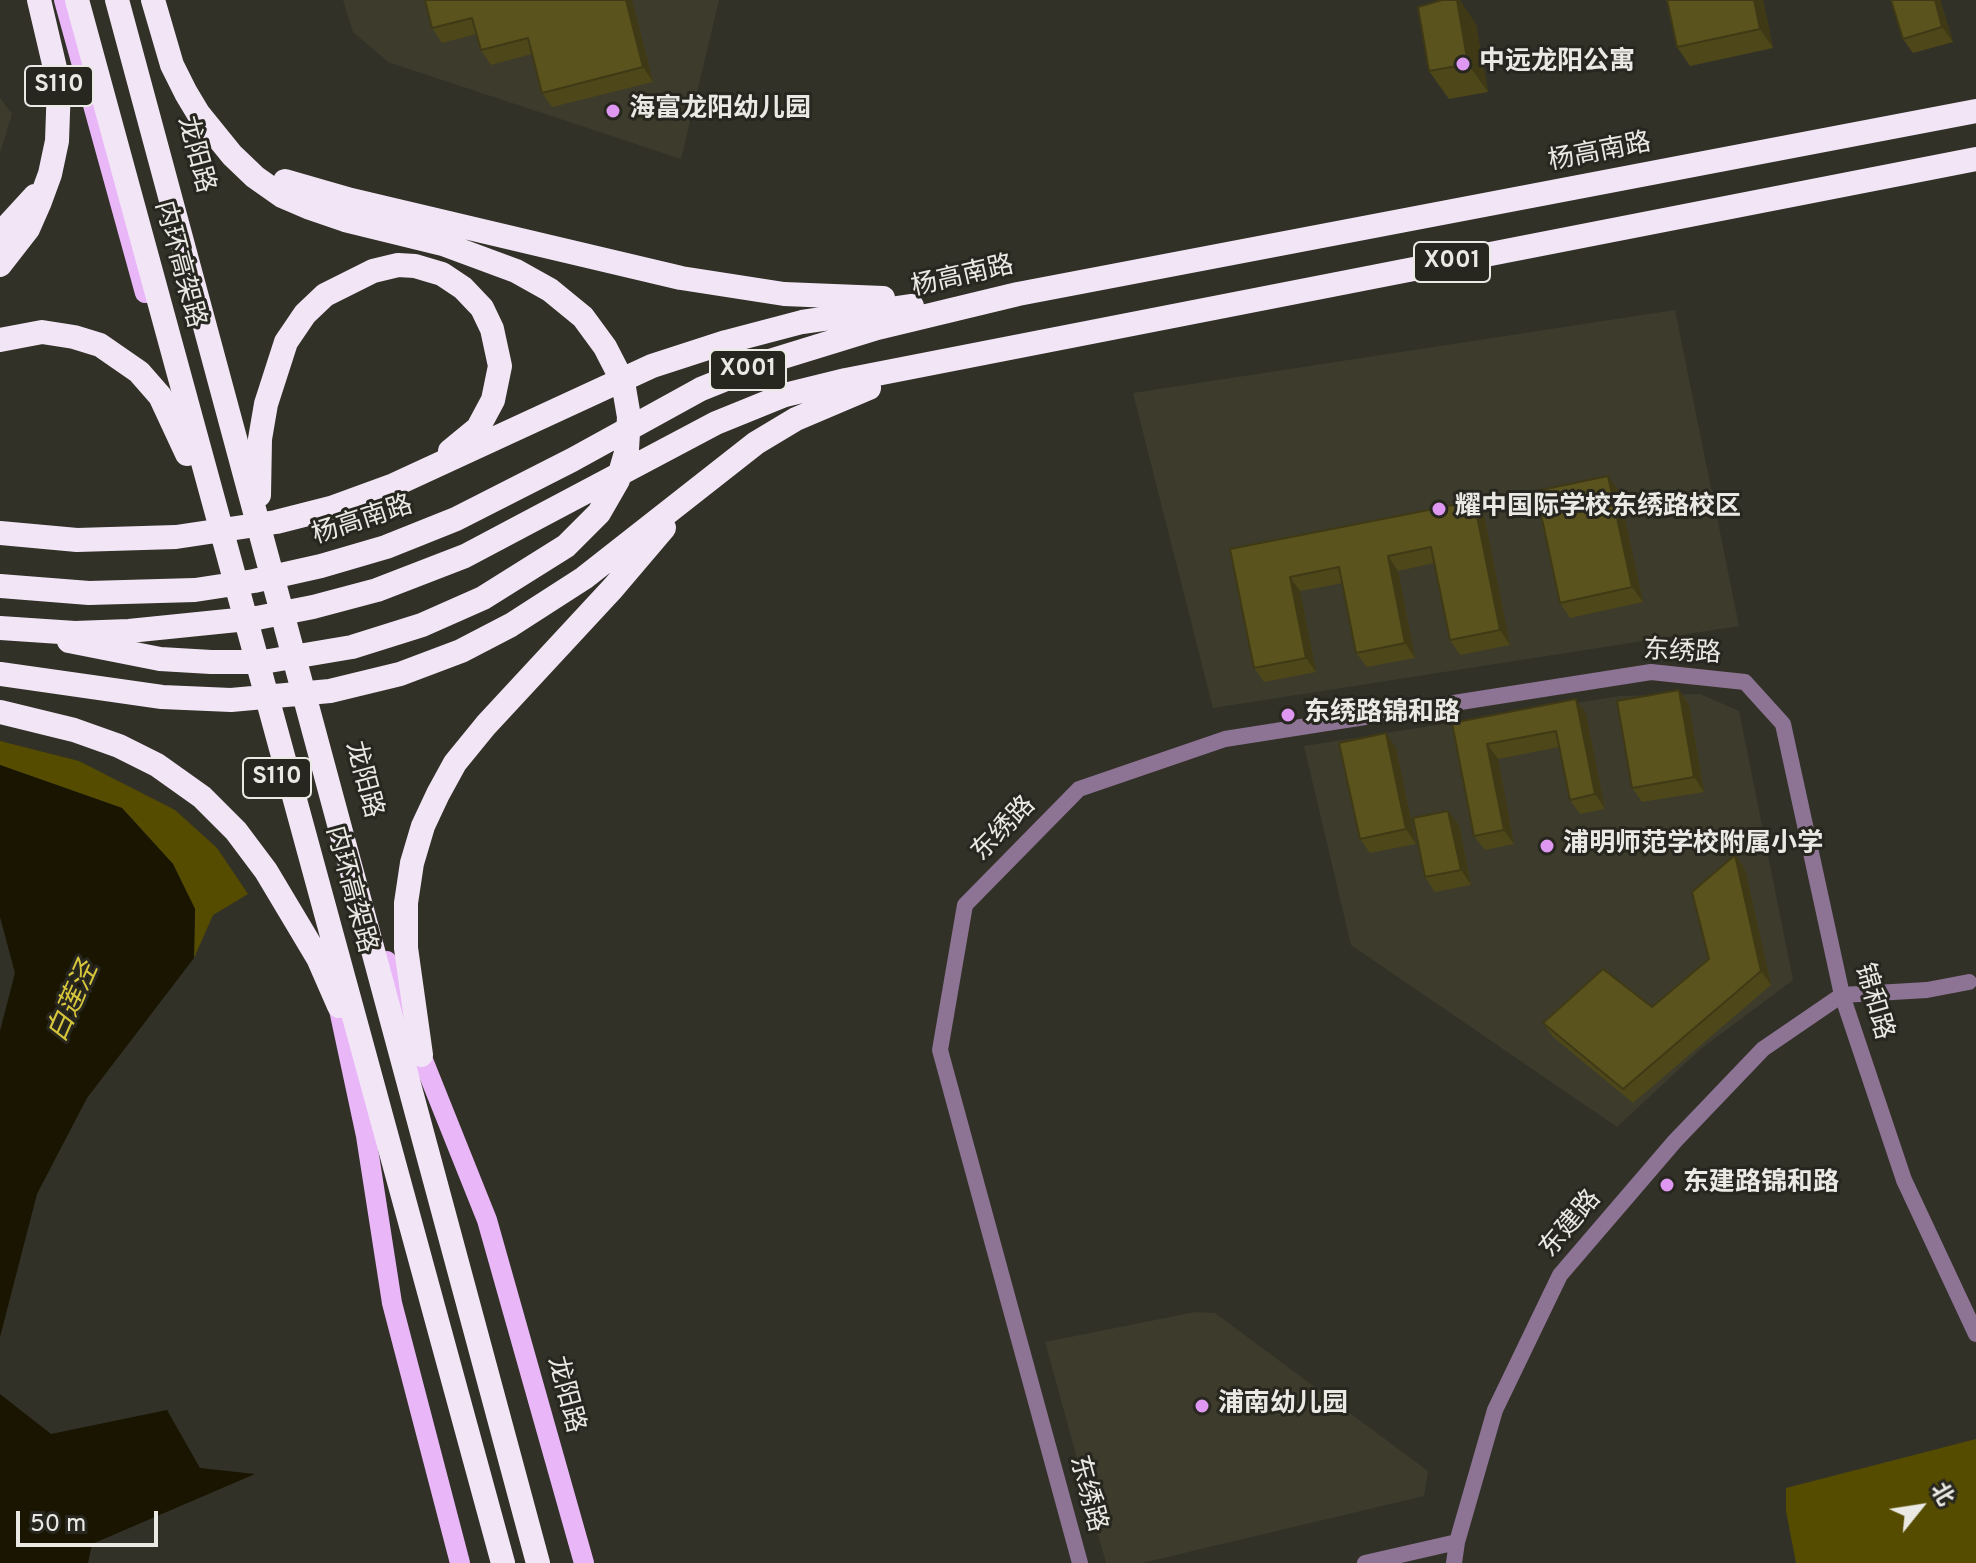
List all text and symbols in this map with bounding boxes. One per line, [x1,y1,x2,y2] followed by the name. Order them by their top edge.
[1479,48,1635,80] place label: 中远龙阳公寓
[1454,55,1472,73] marker: 中远龙阳公寓
[25,66,93,106] road number: S110
[629,95,811,127] place label: 海富龙阳幼儿园
[604,102,622,120] marker: 海富龙阳幼儿园
[169,113,219,197] street label: 龙阳路
[1546,129,1654,179] street label: 杨高南路
[146,198,210,332] street label: 内环高架路
[1414,242,1490,282] road number: X001
[909,251,1017,305] street label: 杨高南路
[710,350,786,390] road number: X001
[309,491,417,553] street label: 杨高南路
[1455,493,1741,525] place label: 耀中国际学校东绣路校区
[1430,500,1448,518] marker: 耀中国际学校东绣路校区
[1642,636,1722,672] street label: 东绣路
[1304,699,1460,731] place label: 东绣路锦和路
[1279,706,1297,724] marker: 东绣路锦和路
[337,738,387,822] street label: 龙阳路
[243,758,311,798] road number: S110
[967,791,1043,869] street label: 东绣路
[317,823,381,957] street label: 内环高架路
[1563,830,1823,862] place label: 浦明师范学校附属小学
[1538,837,1556,855] marker: 浦明师范学校附属小学
[43,958,107,1048] water label: 白莲泾
[1846,960,1898,1044] street label: 锦和路
[1683,1169,1839,1201] place label: 东建路锦和路
[1658,1176,1676,1194] marker: 东建路锦和路
[1535,1185,1609,1265] street label: 东建路
[539,1353,589,1437] street label: 龙阳路
[1218,1390,1348,1422] place label: 浦南幼儿园
[1193,1397,1211,1415] marker: 浦南幼儿园
[1061,1452,1111,1536] street label: 东绣路
[1880,1467,1960,1547] north arrow
[1924,1478,1958,1511] text: 北
[20,1495,162,1545] scale bar
[30,1510,86,1540] text: 50 m

